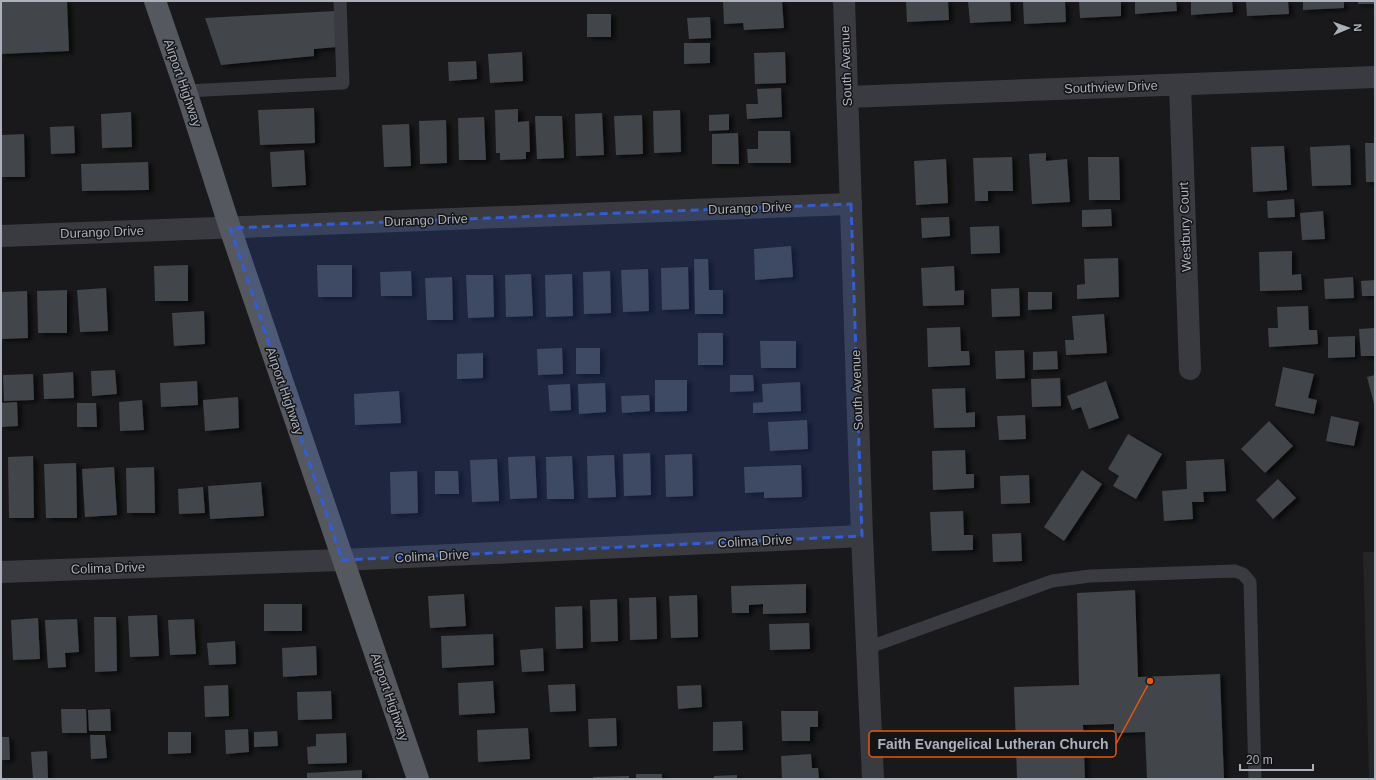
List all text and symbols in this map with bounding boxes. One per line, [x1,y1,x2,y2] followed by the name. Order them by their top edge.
[1328,8,1368,48] north arrow
[1352,23,1364,32] text: N
[837,25,855,107] street label: South Avenue
[161,37,205,129] street label: Airport Highway
[1064,78,1158,96] street label: Southview Drive
[1176,181,1194,272] street label: Westbury Court
[708,199,792,217] street label: Durango Drive
[384,211,468,229] street label: Durango Drive
[60,223,144,241] street label: Durango Drive
[263,345,307,437] street label: Airport Highway
[848,349,866,431] street label: South Avenue
[717,532,793,550] street label: Colima Drive
[394,547,470,565] street label: Colima Drive
[71,559,145,577] street label: Colima Drive
[368,651,412,743] street label: Airport Highway
[869,731,1116,757] callout: Faith Evangelical Lutheran Church
[877,736,1109,752] text: Faith Evangelical Lutheran Church
[1240,746,1313,772] scale bar
[1246,753,1273,767] text: 20 m

